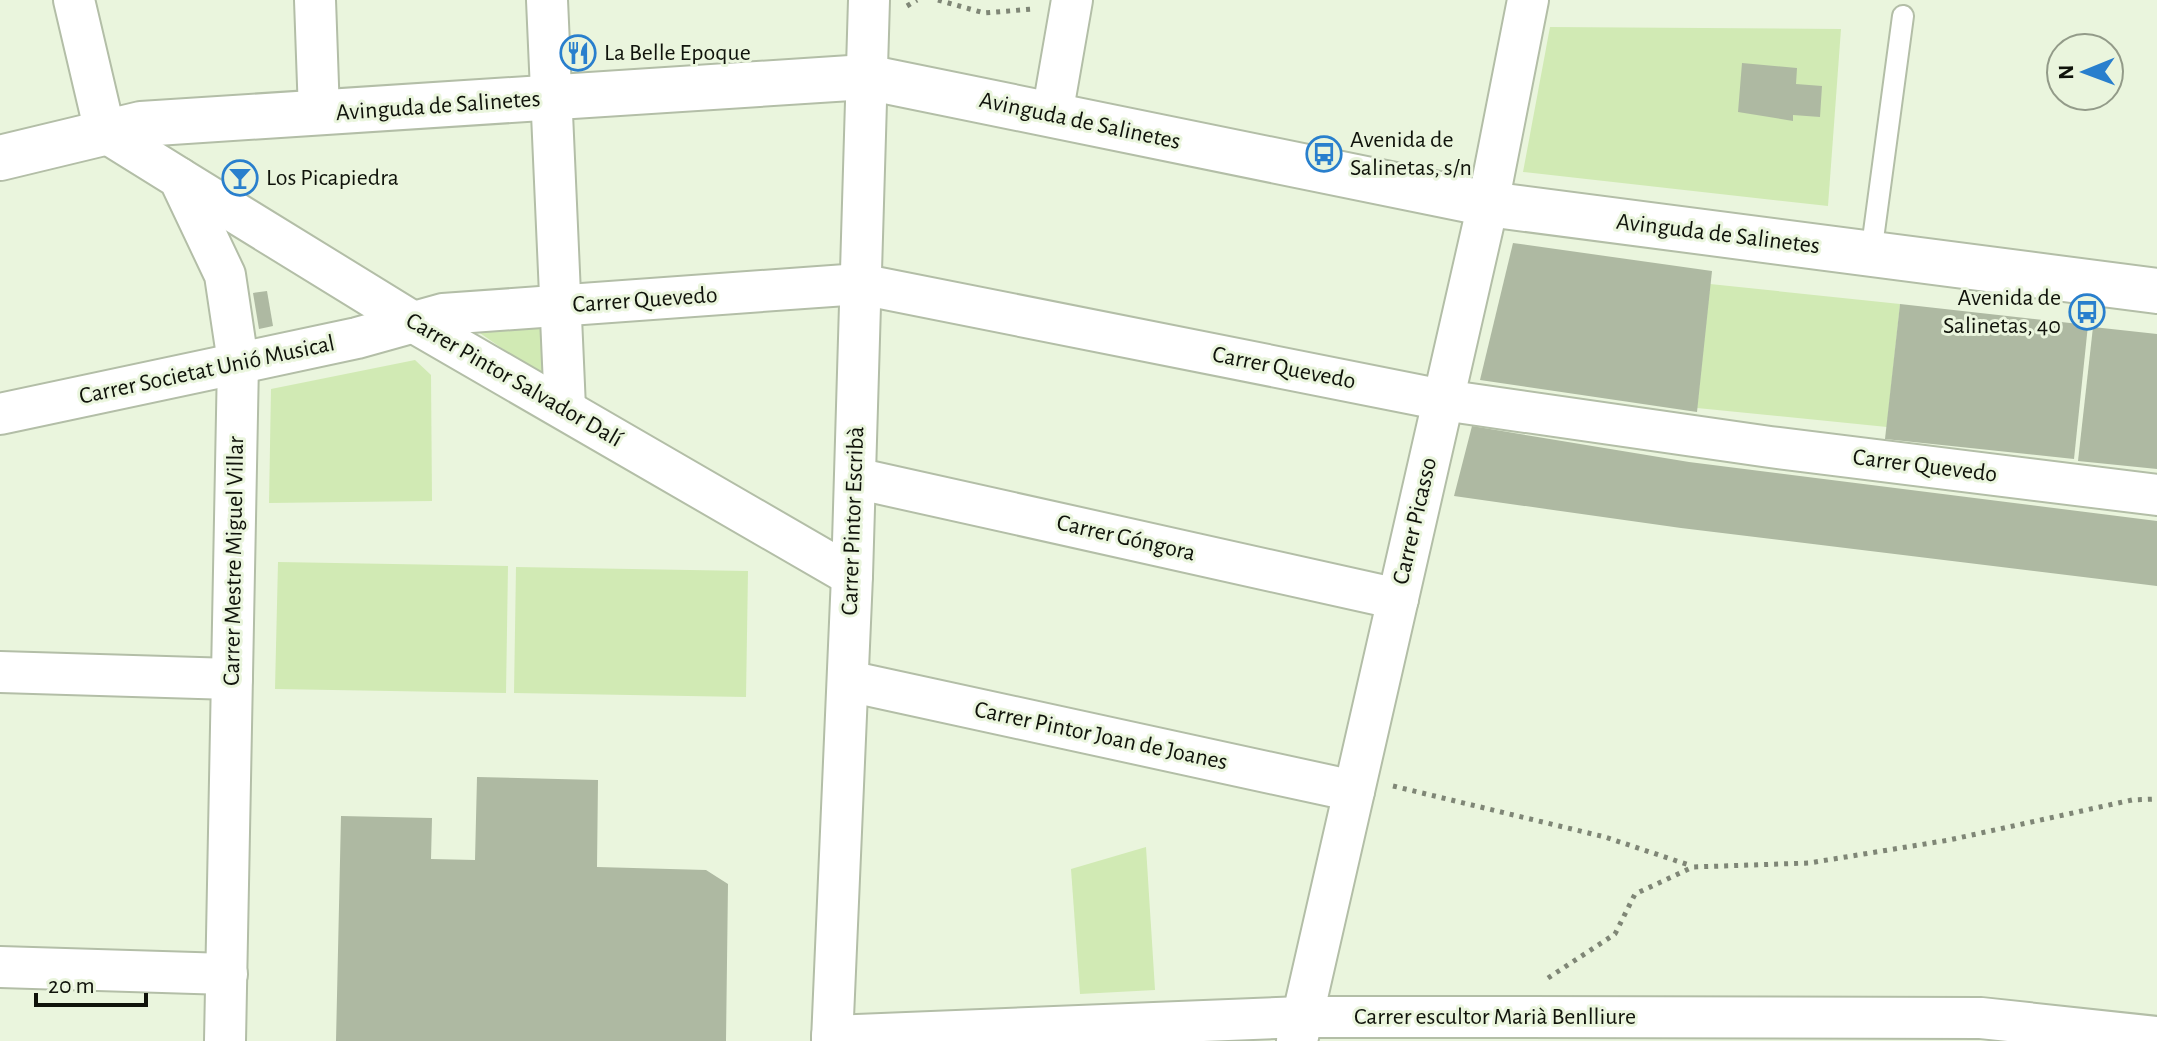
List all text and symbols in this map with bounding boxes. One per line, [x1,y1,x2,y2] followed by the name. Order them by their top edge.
[2045,32,2125,112] north arrow
[559,34,597,72] restaurant icon: La Belle Epoque
[604,41,751,65] place label: La Belle Epoque
[2055,64,2077,80] text: N
[335,87,541,125] street label: Avinguda de Salinetes
[977,88,1183,154] street label: Avinguda de Salinetes
[1350,128,1472,180] place label: Avenida de Salinetas, s/n
[1305,135,1343,173] bus stop icon: Avenida de Salinetas, s/n
[221,159,259,197] bar icon: Los Picapiedra
[266,166,399,190] place label: Los Picapiedra
[1615,210,1821,258] street label: Avinguda de Salinetes
[572,283,718,317] street label: Carrer Quevedo
[1943,286,2061,338] place label: Avenida de Salinetas, 40
[2068,293,2106,331] bus stop icon: Avenida de Salinetas, 40
[402,308,626,452] street label: Carrer Pintor Salvador Dalí
[77,331,337,409] street label: Carrer Societat Unió Musical
[1210,342,1358,394] street label: Carrer Quevedo
[838,426,868,616] street label: Carrer Pintor Escribà
[220,436,248,686] street label: Carrer Mestre Miguel Villar
[1851,445,1999,487] street label: Carrer Quevedo
[1389,455,1441,587] street label: Carrer Picasso
[1054,510,1198,566] street label: Carrer Góngora
[972,697,1230,775] street label: Carrer Pintor Joan de Joanes
[36,957,146,1007] scale bar
[48,974,95,998] text: 20 m
[1354,1005,1636,1029] street label: Carrer escultor Marià Benlliure

